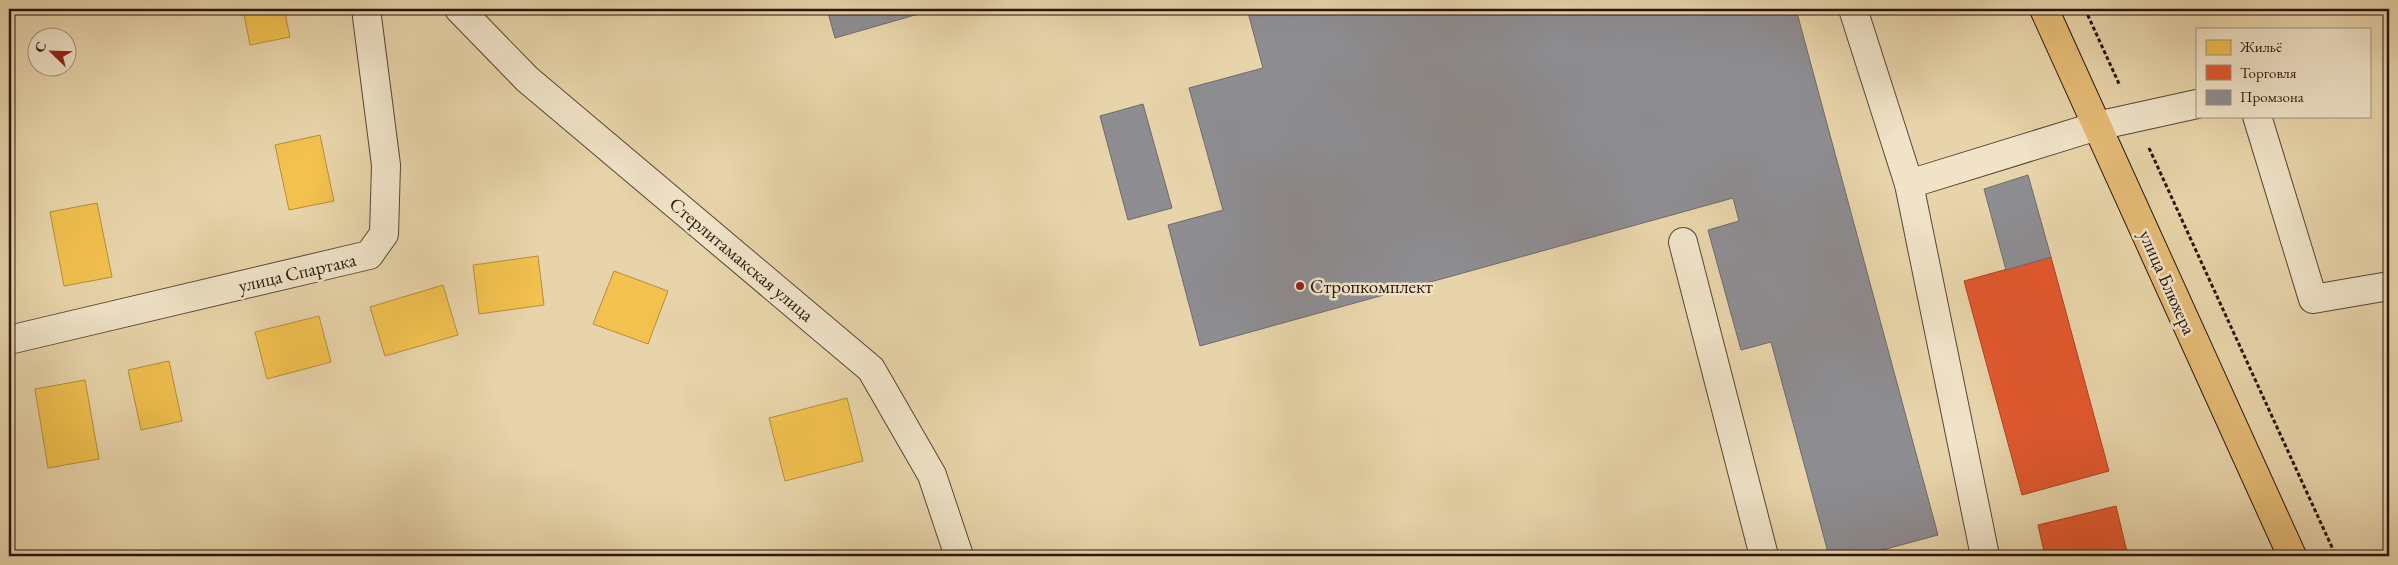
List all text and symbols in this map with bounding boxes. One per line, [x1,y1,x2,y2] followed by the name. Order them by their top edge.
[28,28,78,78] north arrow
[2196,28,2370,118] legend
[2239,37,2282,56] text: Жильё
[30,39,50,55] text: С
[2240,63,2297,82] text: Торговля
[2240,87,2304,106] text: Промзона
[664,192,819,327] street label: Стерлитамакская улица
[2133,226,2202,339] street label: улица Блюхера
[236,247,359,298] street label: улица Спартака
[1310,274,1433,299] place label: Стропкомплект
[1294,280,1306,292] marker: Стропкомплект

